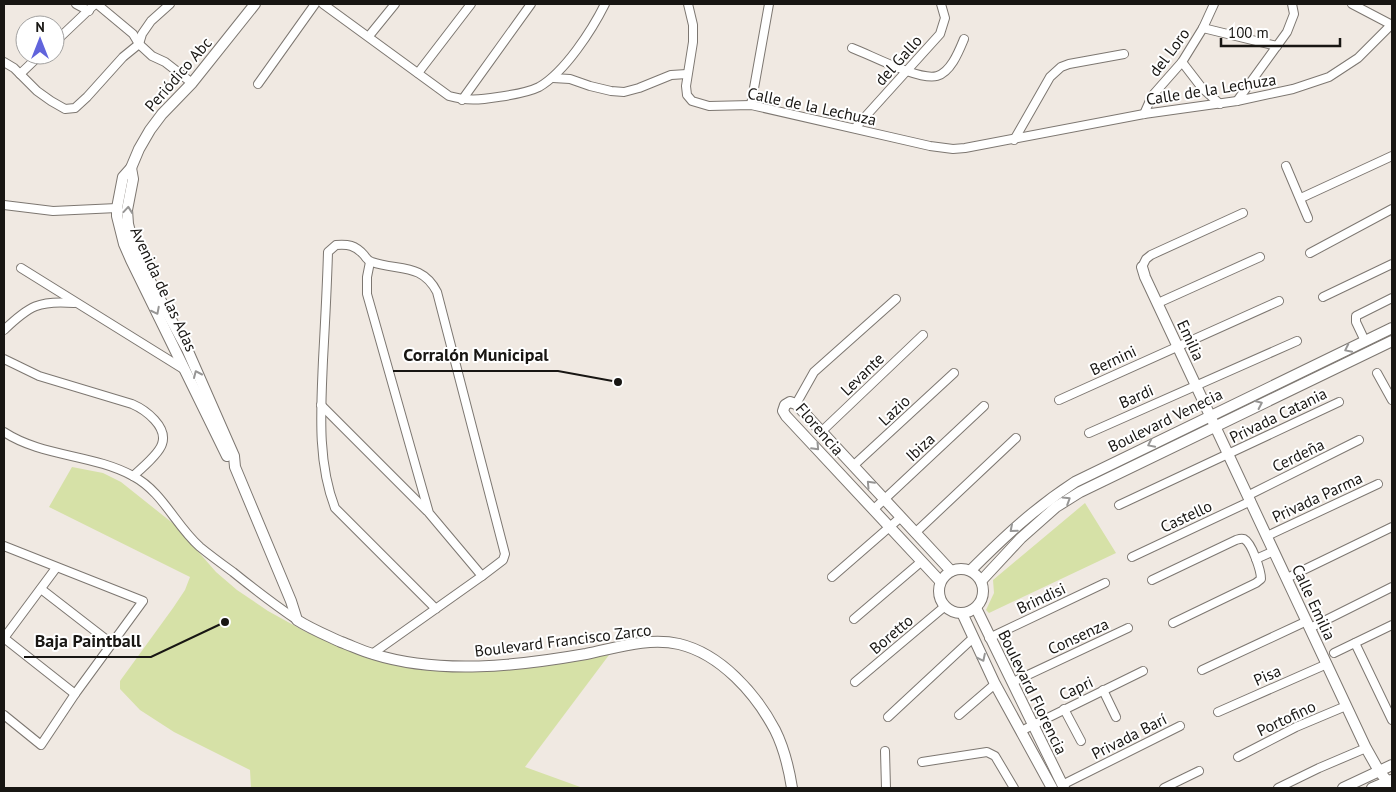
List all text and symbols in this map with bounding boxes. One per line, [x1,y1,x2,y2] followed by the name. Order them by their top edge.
[15,15,65,65] north arrow
[1221,15,1340,47] scale bar
[35,18,45,36] text: N
[1228,23,1269,42] text: 100 m
[1144,24,1194,80] street label: del Loro
[870,31,926,89] street label: del Gallo
[140,33,216,115] street label: Periódico Abc
[1145,69,1277,109] street label: Calle de la Lechuza
[746,83,878,129] street label: Calle de la Lechuza
[123,205,134,213] one-way arrow
[126,224,202,355] street label: Avenida de las Adas
[150,305,160,314] one-way arrow
[1173,316,1209,364] street label: Emilia
[393,338,558,371] callout: Corralón Municipal
[1087,341,1139,379] street label: Bernini
[403,343,549,366] text: Corralón Municipal
[1345,343,1354,353] one-way arrow
[836,348,888,400] street label: Levante
[193,370,204,379] one-way arrow
[1116,380,1156,412] street label: Bardi
[1226,383,1330,447] street label: Privada Catania
[1104,384,1226,456] street label: Boulevard Venecia
[874,390,914,430] street label: Lazio
[792,399,848,459] street label: Florencia
[1254,400,1263,411] one-way arrow
[901,429,939,465] street label: Ibiza
[1269,434,1327,476] street label: Cerdeña
[1147,438,1156,448] one-way arrow
[810,442,819,451] one-way arrow
[1269,467,1365,527] street label: Privada Parma
[867,480,876,489] one-way arrow
[1157,495,1215,537] street label: Castello
[1062,496,1071,506] one-way arrow
[1010,523,1019,532] one-way arrow
[1288,561,1340,643] street label: Calle Emilia
[1013,578,1069,618] street label: Brindisi
[865,610,917,658] street label: Boretto
[1044,613,1112,659] street label: Consenza
[473,619,653,661] street label: Boulevard Francisco Zarco
[24,624,151,657] callout: Baja Paintball
[994,626,1072,758] street label: Boulevard Florencia
[35,629,142,652] text: Baja Paintball
[976,653,987,662] one-way arrow
[1250,660,1284,690] street label: Pisa
[1056,672,1096,704] street label: Capri
[1253,696,1319,740] street label: Portofino
[1088,709,1170,763] street label: Privada Barí

